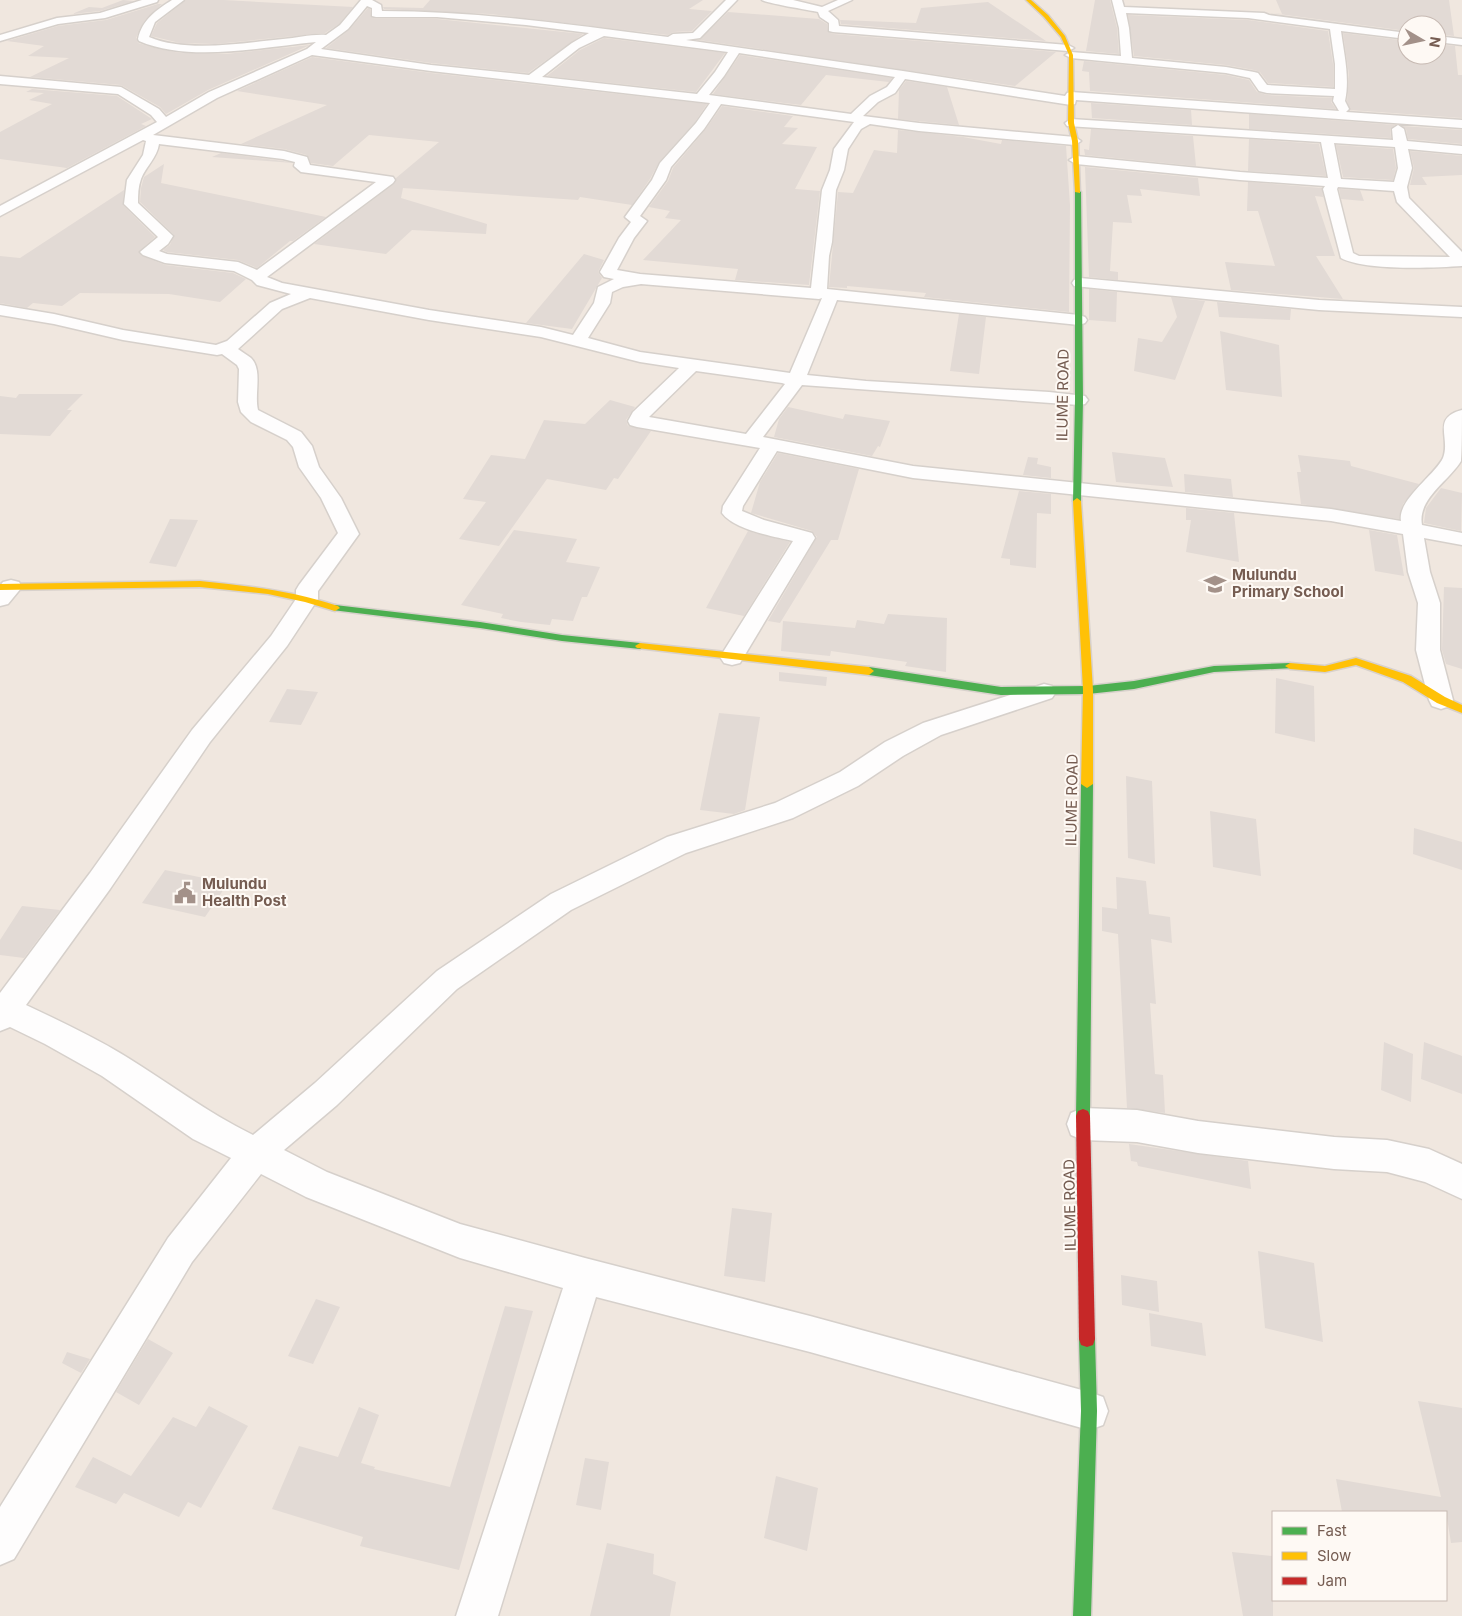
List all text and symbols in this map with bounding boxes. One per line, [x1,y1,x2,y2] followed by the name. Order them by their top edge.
[1397,15,1447,65] north arrow
[1426,36,1445,49] text: N
[1052,349,1073,441] street label: ILUME ROAD
[1232,565,1344,601] place label: Mulundu Primary School
[1202,571,1228,597] school or university icon: Mulundu Primary School
[1061,754,1082,846] street label: ILUME ROAD
[202,874,287,910] place label: Mulundu Health Post
[172,880,198,906] public building icon: Mulundu Health Post
[1059,1159,1080,1251] street label: ILUME ROAD
[1272,1511,1447,1601] legend
[1317,1521,1347,1540] text: Fast
[1317,1546,1351,1565] text: Slow
[1317,1571,1347,1590] text: Jam

